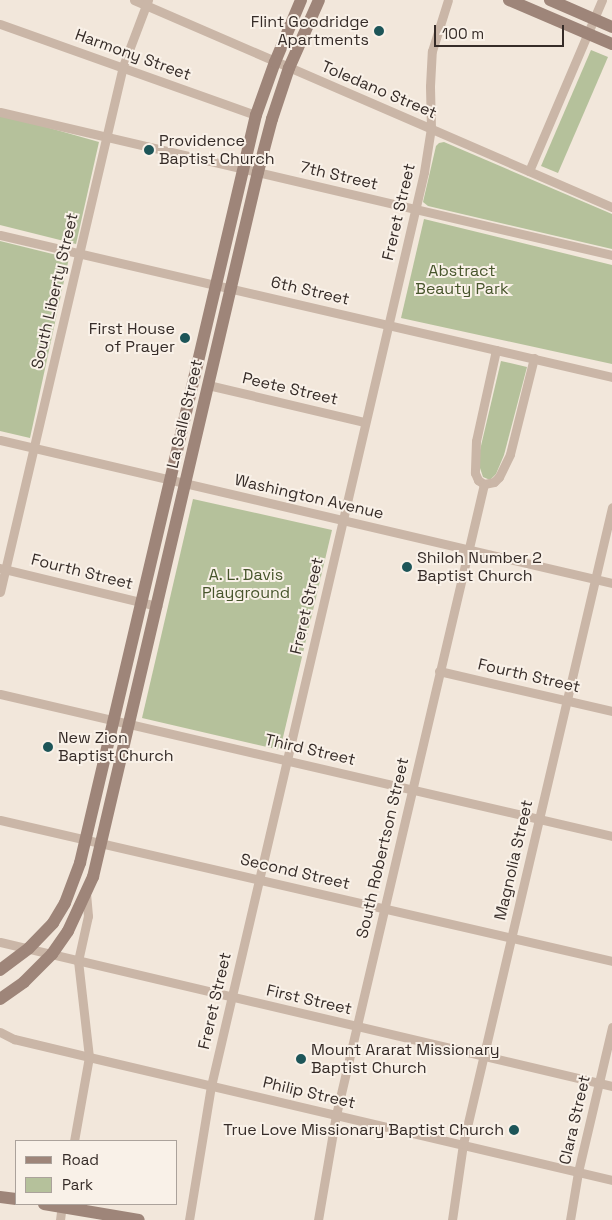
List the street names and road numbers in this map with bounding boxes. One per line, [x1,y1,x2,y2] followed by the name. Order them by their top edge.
[72,25,194,85] street label: Harmony Street
[319,57,439,123] street label: Toledano Street
[298,158,380,194] street label: 7th Street
[378,162,420,262] street label: Freret Street
[28,211,82,371] street label: South Liberty Street
[269,273,351,309] street label: 6th Street
[163,358,207,470] street label: La Salle Street
[240,369,340,409] street label: Peete Street
[232,470,386,524] street label: Washington Avenue
[29,550,135,594] street label: Fourth Street
[286,556,328,656] street label: Freret Street
[476,655,582,697] street label: Fourth Street
[263,730,357,770] street label: Third Street
[353,756,413,940] street label: South Robertson Street
[491,798,537,922] street label: Magnolia Street
[238,850,352,894] street label: Second Street
[194,951,236,1051] street label: Freret Street
[264,981,354,1019] street label: First Street
[261,1073,357,1113] street label: Philip Street
[555,1073,595,1167] street label: Clara Street

